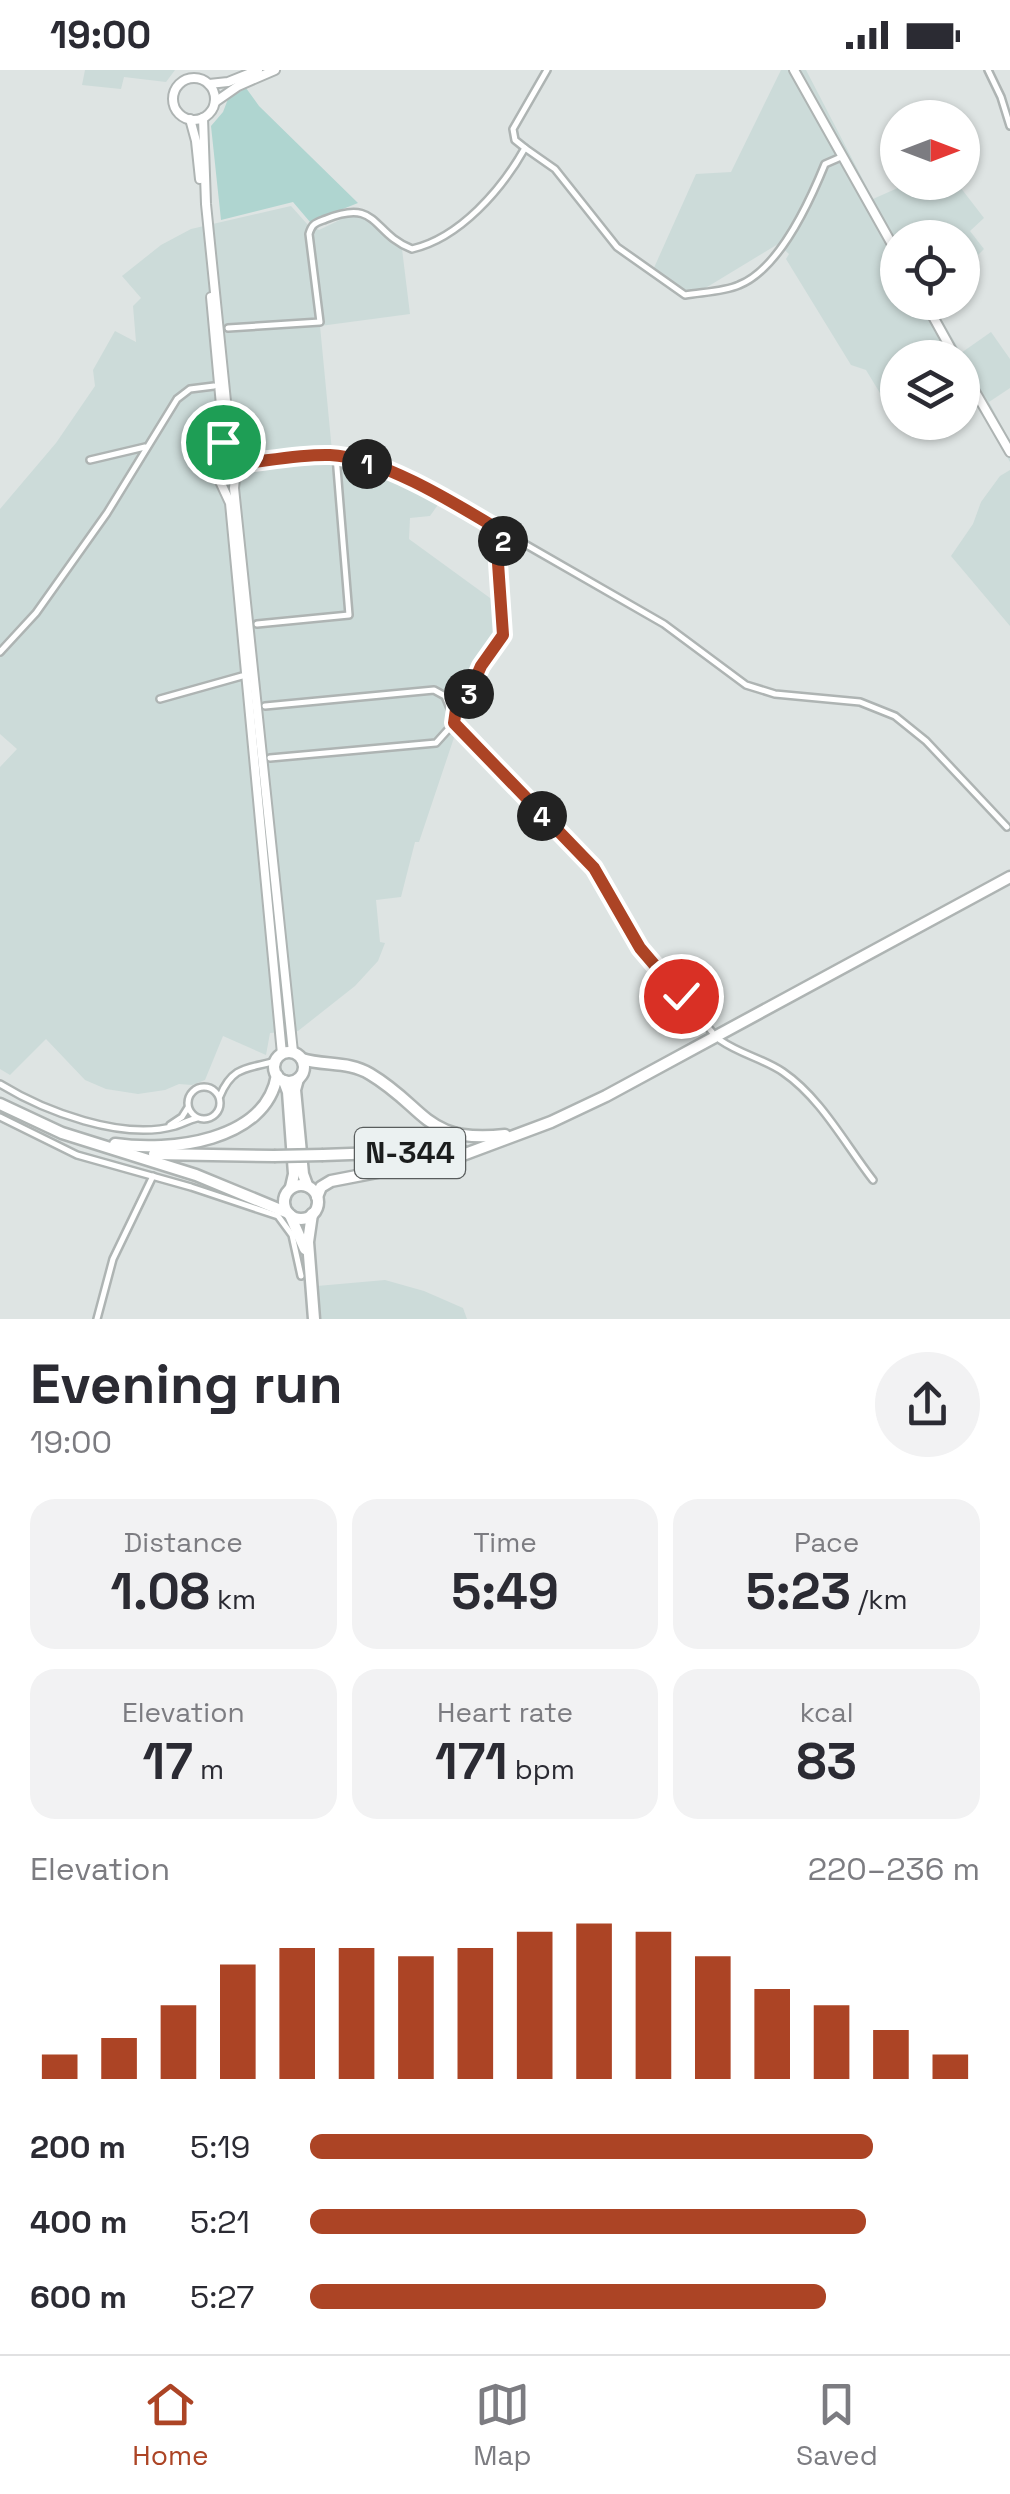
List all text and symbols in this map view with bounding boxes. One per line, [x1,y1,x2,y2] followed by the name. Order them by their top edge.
[50,11,151,59] text: 19:00
[880,100,980,200] north arrow
[880,100,980,440] map controls
[880,220,980,320] button: locate
[880,340,980,440] button: layers
[181,400,266,485] pin
[196,415,251,470] icon: arrive
[342,439,392,489] pin: 1
[361,446,373,482] text: 1
[478,516,528,566] pin: 2
[495,523,511,559] text: 2
[444,669,494,719] pin: 3
[460,676,478,712] text: 3
[517,791,567,841] pin: 4
[533,798,551,834] text: 4
[639,954,724,1039] pin
[654,969,709,1024] icon: check
[355,1128,465,1178] road number: N-344
[30,1349,343,1419] text: Evening run
[875,1352,980,1457] button: share
[30,1422,112,1462] text: 19:00
[124,1524,243,1560] text: Distance
[473,1524,537,1560] text: Time
[794,1524,859,1560] text: Pace
[111,1560,210,1624] text: 1.08
[451,1560,559,1624] text: 5:49
[746,1560,851,1624] text: 5:23
[210,1581,256,1617] text: km
[851,1581,908,1617] text: /km
[122,1694,245,1730] text: Elevation
[437,1694,573,1730] text: Heart rate
[800,1694,854,1730] text: kcal
[143,1730,193,1794] text: 17
[435,1730,508,1794] text: 171
[796,1730,857,1794] text: 83
[193,1751,224,1787] text: m
[508,1751,575,1787] text: bpm
[30,1849,170,1889] text: Elevation
[808,1849,980,1889] text: 220–236 m
[30,2127,126,2167] text: 200 m
[190,2127,250,2167] text: 5:19
[30,2202,127,2242] text: 400 m
[190,2202,250,2242] text: 5:21
[30,2277,127,2317] text: 600 m
[190,2277,254,2317] text: 5:27
[132,2377,209,2473] tab: Home
[473,2377,532,2473] tab: Map
[796,2377,878,2473] tab: Saved

